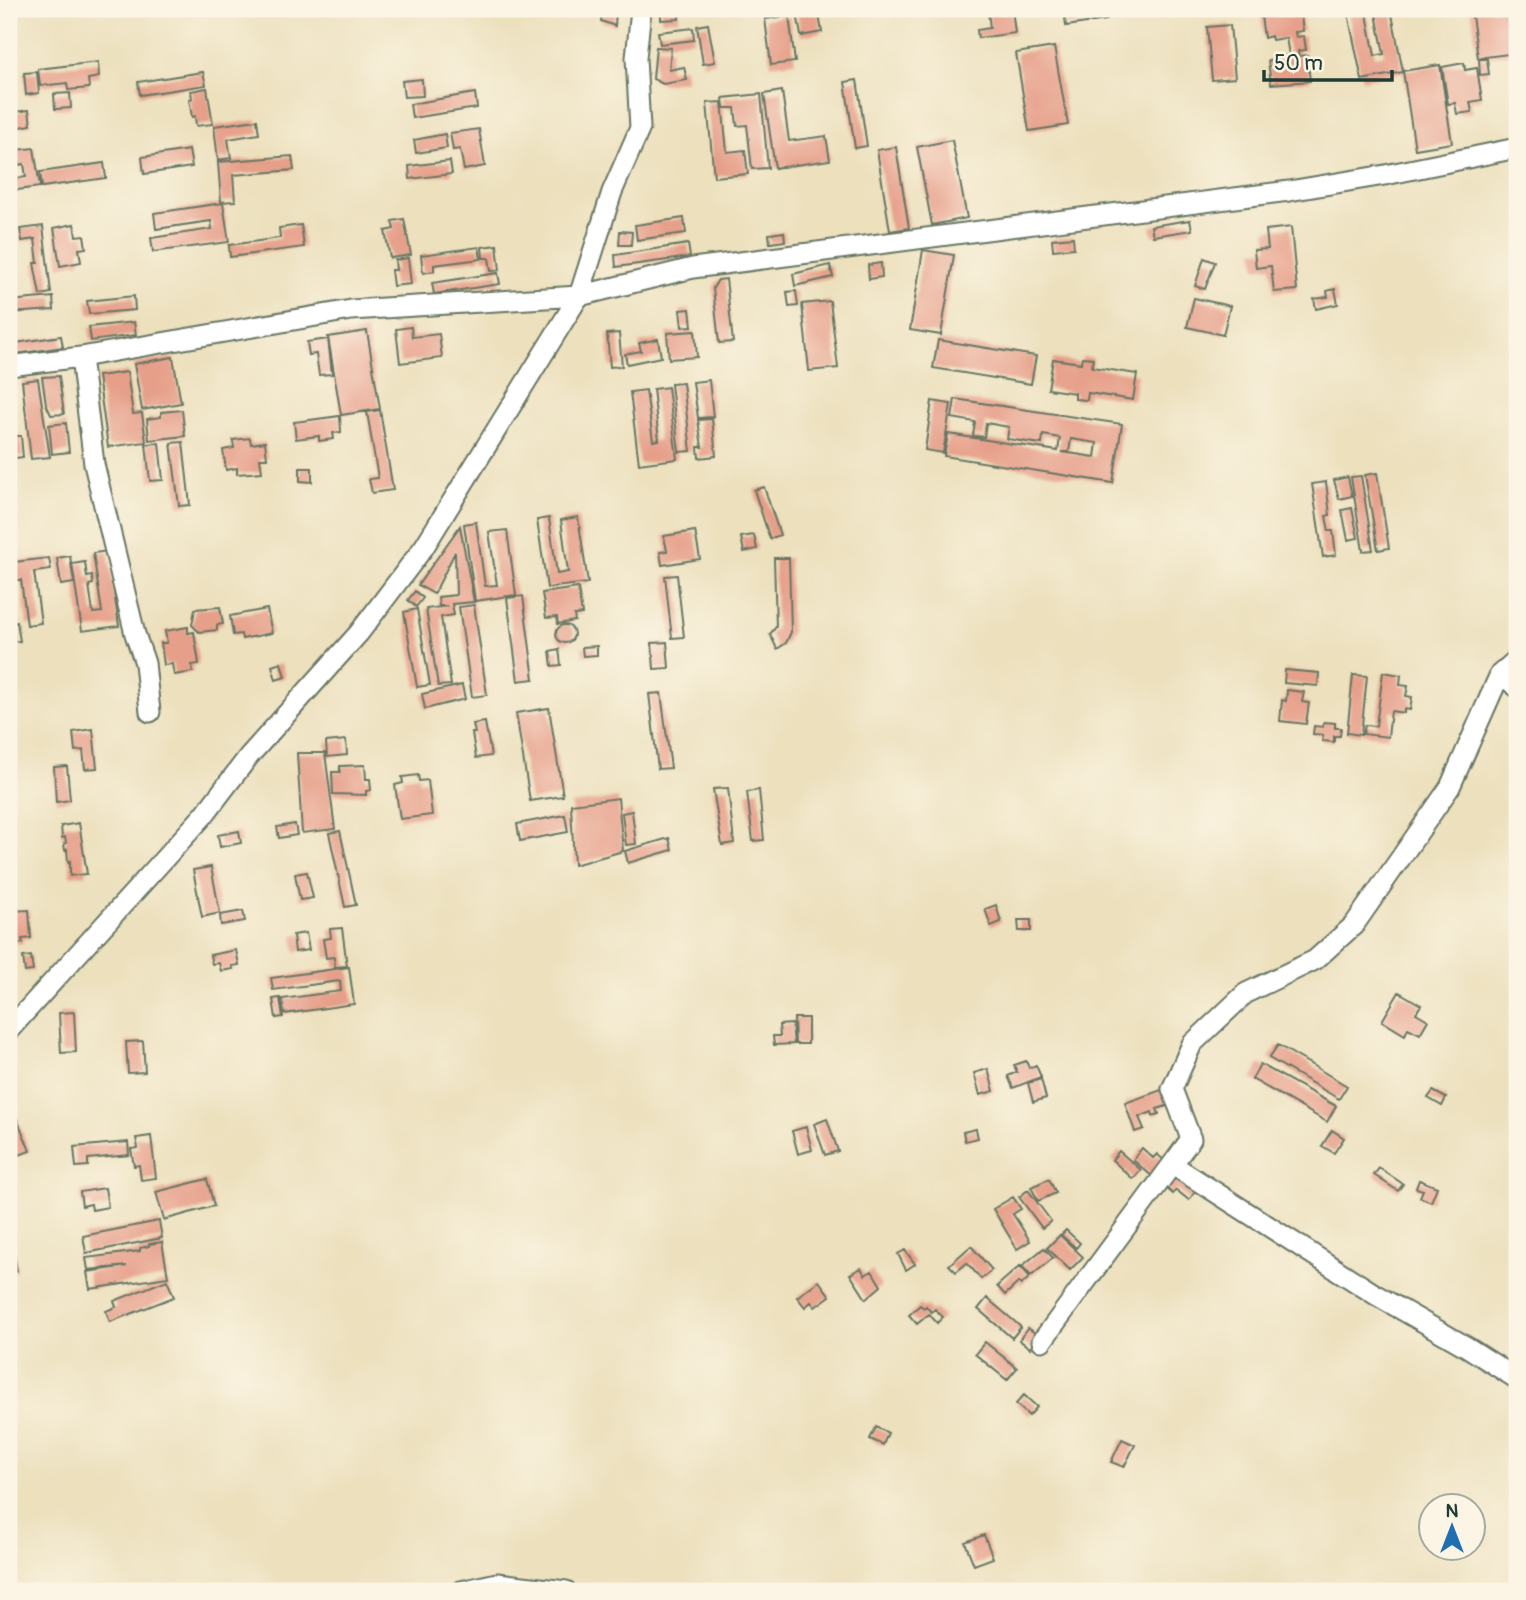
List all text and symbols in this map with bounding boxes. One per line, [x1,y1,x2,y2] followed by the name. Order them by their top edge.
[1264,38,1391,82] scale bar
[1274,50,1323,77] text: 50 m
[1418,1492,1488,1562] north arrow
[1446,1499,1459,1523] text: N

